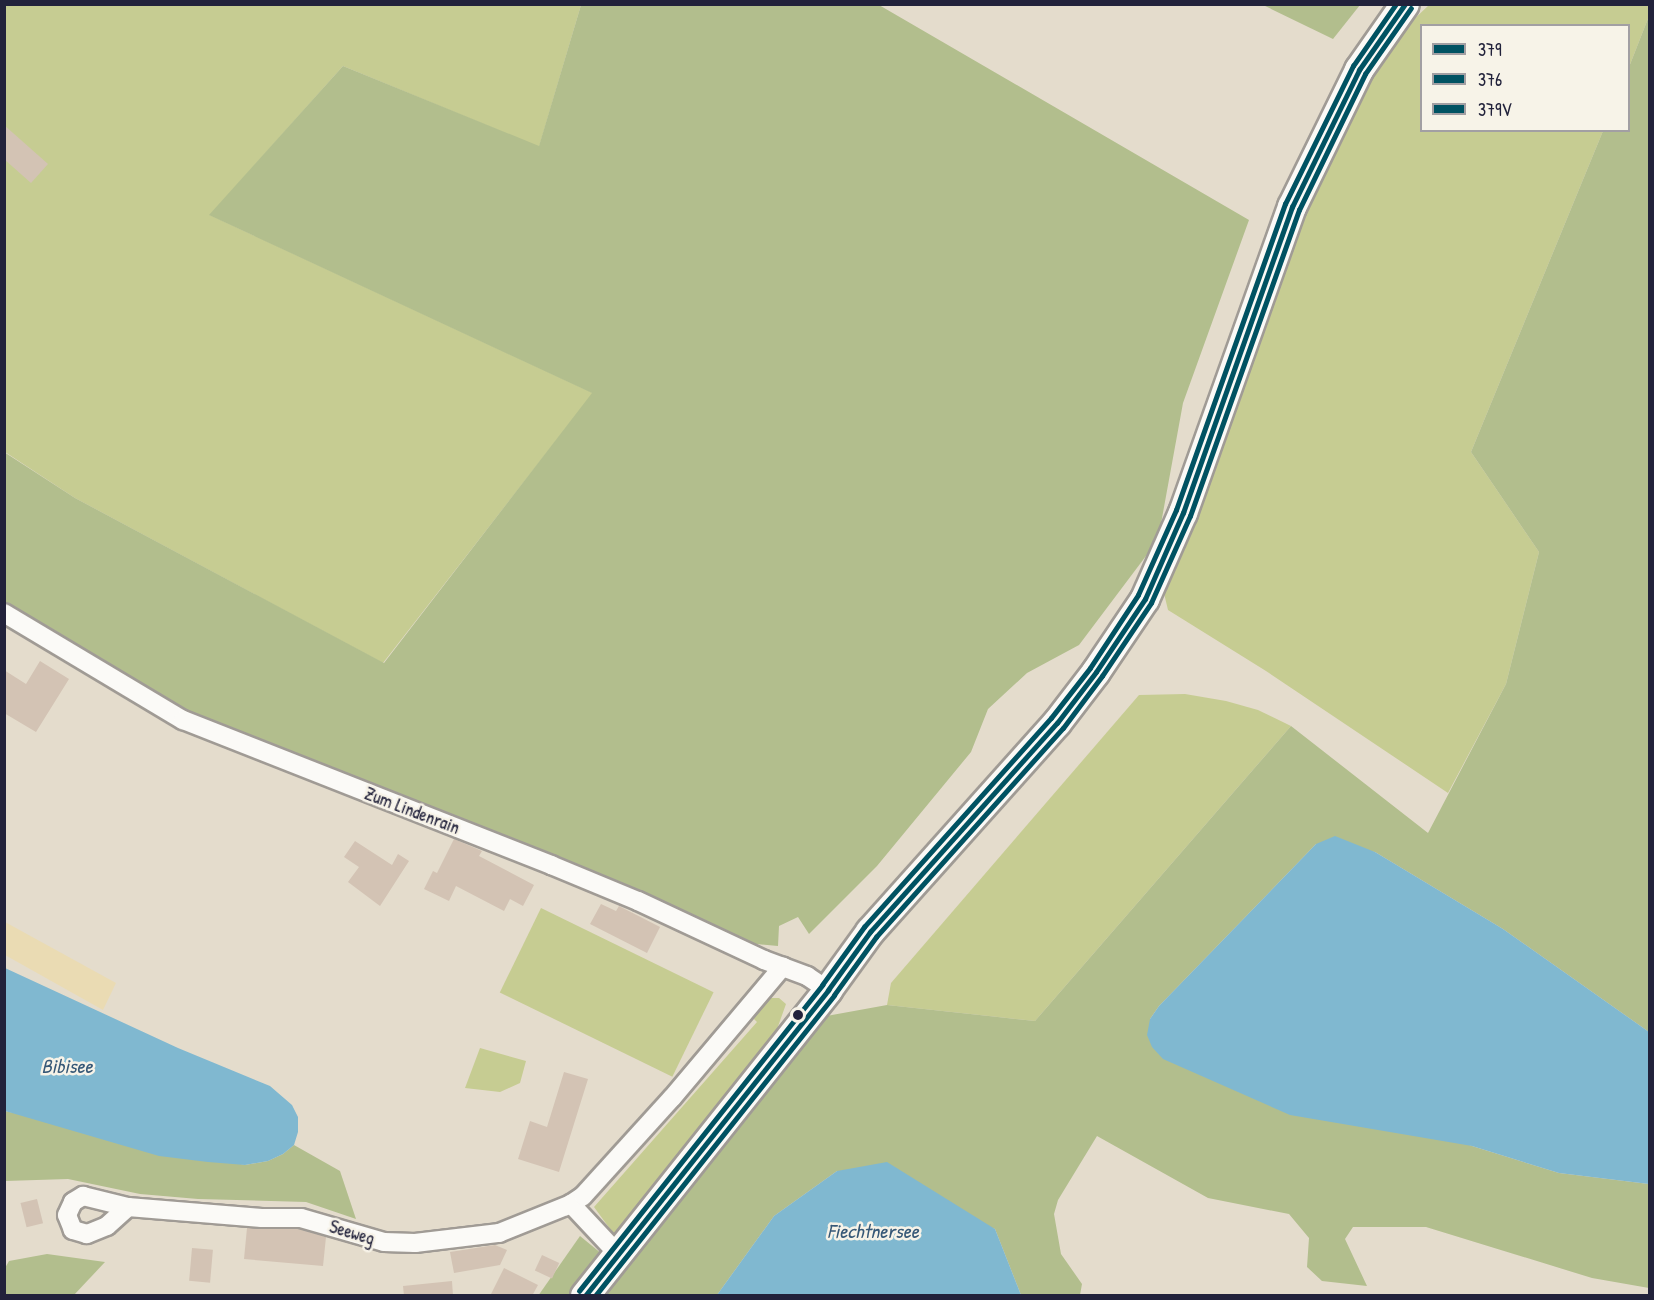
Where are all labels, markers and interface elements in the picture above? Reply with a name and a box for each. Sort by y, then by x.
legend [1420,24,1630,132]
text: 379 [1478,37,1502,62]
text: 376 [1478,67,1502,92]
text: 379V [1478,97,1512,122]
street label: Zum Lindenrain [361,783,463,839]
unlabelled marker [792,1009,804,1021]
water label: Bibisee [42,1053,92,1077]
street label: Seeweg [327,1216,377,1250]
water label: Fiechtnersee [827,1218,919,1242]

